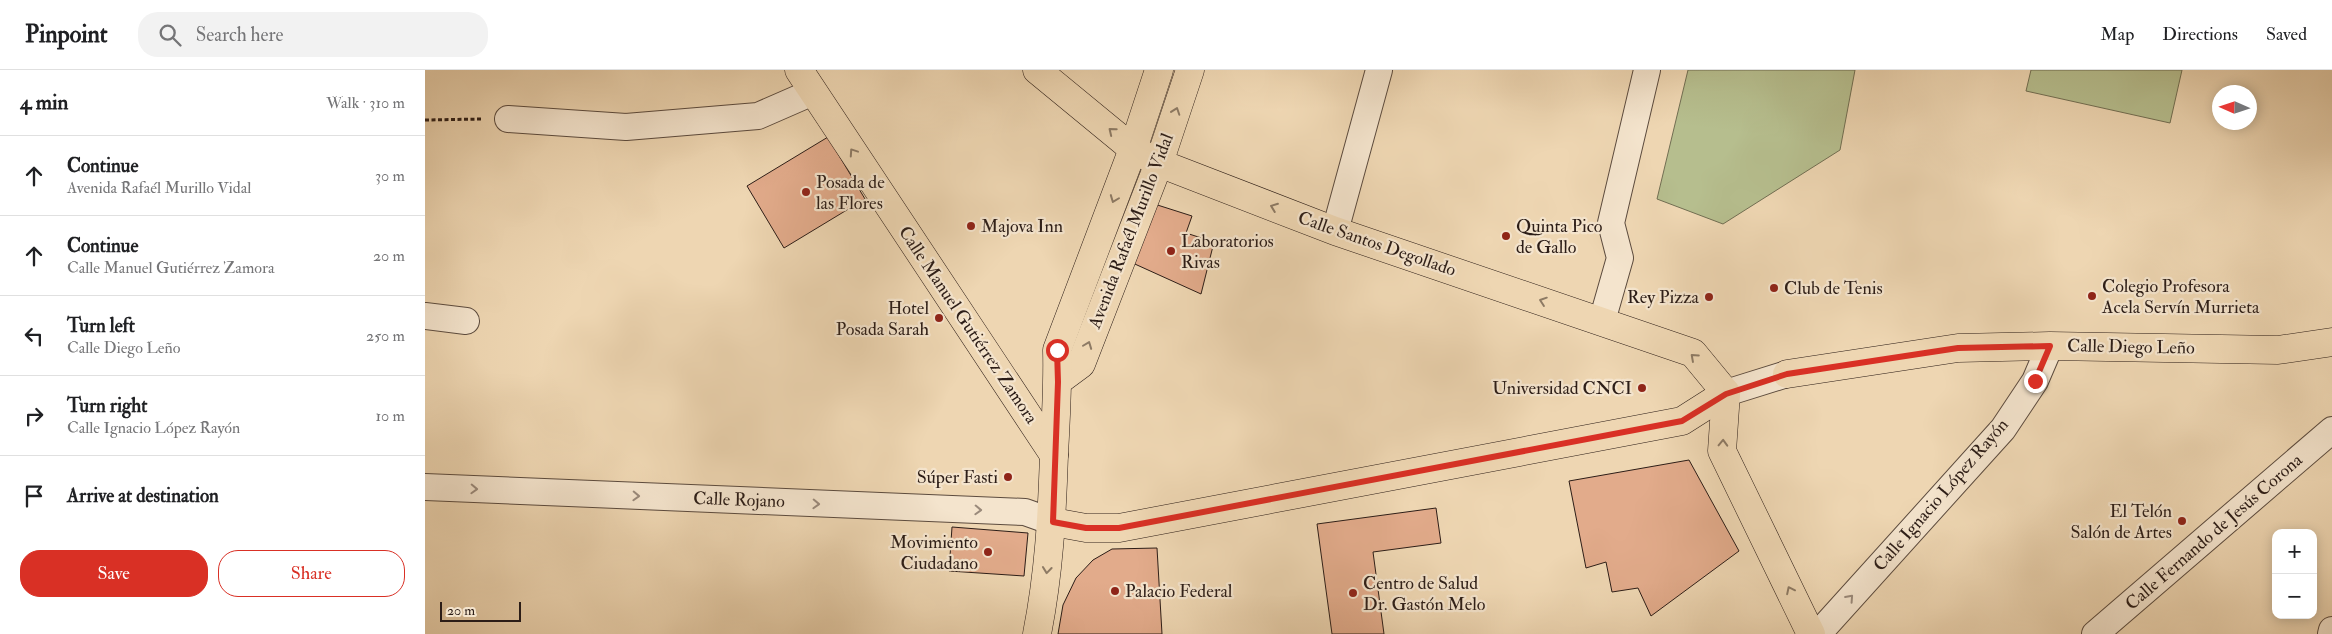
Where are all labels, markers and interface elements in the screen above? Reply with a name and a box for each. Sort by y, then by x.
search box [138,12,488,57]
text: Pinpoint [25,19,108,50]
icon: search [156,21,184,49]
text: Search here [196,23,283,47]
text: Map [2101,23,2134,46]
text: Directions [2162,23,2238,46]
text: Saved [2266,23,2307,46]
north arrow [2212,85,2257,130]
text: 4 min [20,89,68,116]
text: Walk · 310 m [326,93,405,113]
one-way arrow [1170,107,1180,116]
one-way arrow [1108,128,1117,137]
street label: Avenida Rafaél Murillo Vidal [1083,130,1179,333]
one-way arrow [850,149,859,158]
text: Continue [67,154,138,178]
icon: ahead [20,162,48,190]
text: 30 m [375,166,405,186]
place label: Posada de las Flores [816,171,885,215]
text: Avenida Rafaél Murillo Vidal [67,178,251,198]
marker: Posada de las Flores [800,186,812,198]
one-way arrow [1110,194,1120,202]
one-way arrow [1270,203,1278,213]
street label: Calle Santos Degollado [1295,206,1459,282]
place label: Majova Inn [981,215,1063,238]
place label: Quinta Pico de Gallo [1516,215,1603,259]
marker: Majova Inn [965,220,977,232]
street label: Calle Manuel Gutiérrez Zamora [893,222,1043,429]
place label: Laboratorios Rivas [1181,230,1274,274]
marker: Quinta Pico de Gallo [1500,230,1512,242]
text: Continue [67,234,138,258]
icon: ahead [20,242,48,270]
marker: Laboratorios Rivas [1165,245,1177,257]
text: 20 m [373,246,405,266]
text: Calle Manuel Gutiérrez Zamora [67,258,275,278]
place label: Colegio Profesora Acela Servín Murrieta [2101,275,2260,319]
place label: Club de Tenis [1784,277,1883,300]
marker: Club de Tenis [1768,282,1780,294]
place label: Rey Pizza [1627,286,1700,309]
marker: Colegio Profesora Acela Servín Murrieta [2086,290,2098,302]
marker: Rey Pizza [1703,291,1715,303]
place label: Hotel Posada Sarah [836,297,930,341]
one-way arrow [1539,297,1547,307]
marker: Hotel Posada Sarah [933,312,945,324]
text: Turn left [67,314,135,338]
icon: left [20,322,48,350]
text: 250 m [366,326,405,346]
street label: Calle Diego Leño [2067,334,2195,360]
text: Calle Diego Leño [67,338,180,358]
route start [1046,339,1069,362]
one-way arrow [1082,341,1092,350]
one-way arrow [1691,354,1700,363]
route end [2024,370,2047,393]
place label: Universidad CNCI [1492,377,1632,400]
marker: Universidad CNCI [1636,382,1648,394]
text: Turn right [67,394,147,418]
icon: right [20,402,48,430]
text: 10 m [375,406,405,426]
street label: Calle Ignacio López Rayón [1868,414,2014,576]
text: Calle Ignacio López Rayón [67,418,240,438]
one-way arrow [1718,439,1728,447]
street label: Calle Fernando de Jesús Corona [2121,448,2308,615]
place label: Súper Fasti [917,466,998,489]
marker: Súper Fasti [1002,471,1014,483]
icon: arrive [20,482,48,510]
text: Arrive at destination [67,484,219,508]
one-way arrow [470,484,478,495]
street label: Calle Rojano [693,487,786,513]
one-way arrow [632,491,640,502]
one-way arrow [812,498,820,509]
place label: El Telón Salón de Artes [2070,500,2172,544]
one-way arrow [975,505,983,516]
marker: El Telón Salón de Artes [2176,515,2188,527]
map controls [2272,529,2317,619]
button: + [2272,529,2317,574]
place label: Movimiento Ciudadano [890,531,978,575]
marker: Movimiento Ciudadano [982,546,994,558]
button: Save [20,550,208,597]
button: Share [218,550,405,597]
one-way arrow [1042,566,1053,574]
place label: Centro de Salud Dr. Gastón Melo [1363,572,1486,616]
button: − [2272,574,2317,619]
place label: Palacio Federal [1125,580,1233,603]
marker: Palacio Federal [1109,585,1121,597]
one-way arrow [1786,586,1796,595]
marker: Centro de Salud Dr. Gastón Melo [1347,587,1359,599]
one-way arrow [1844,594,1853,603]
scale bar [440,599,521,622]
text: 20 m [447,602,475,619]

